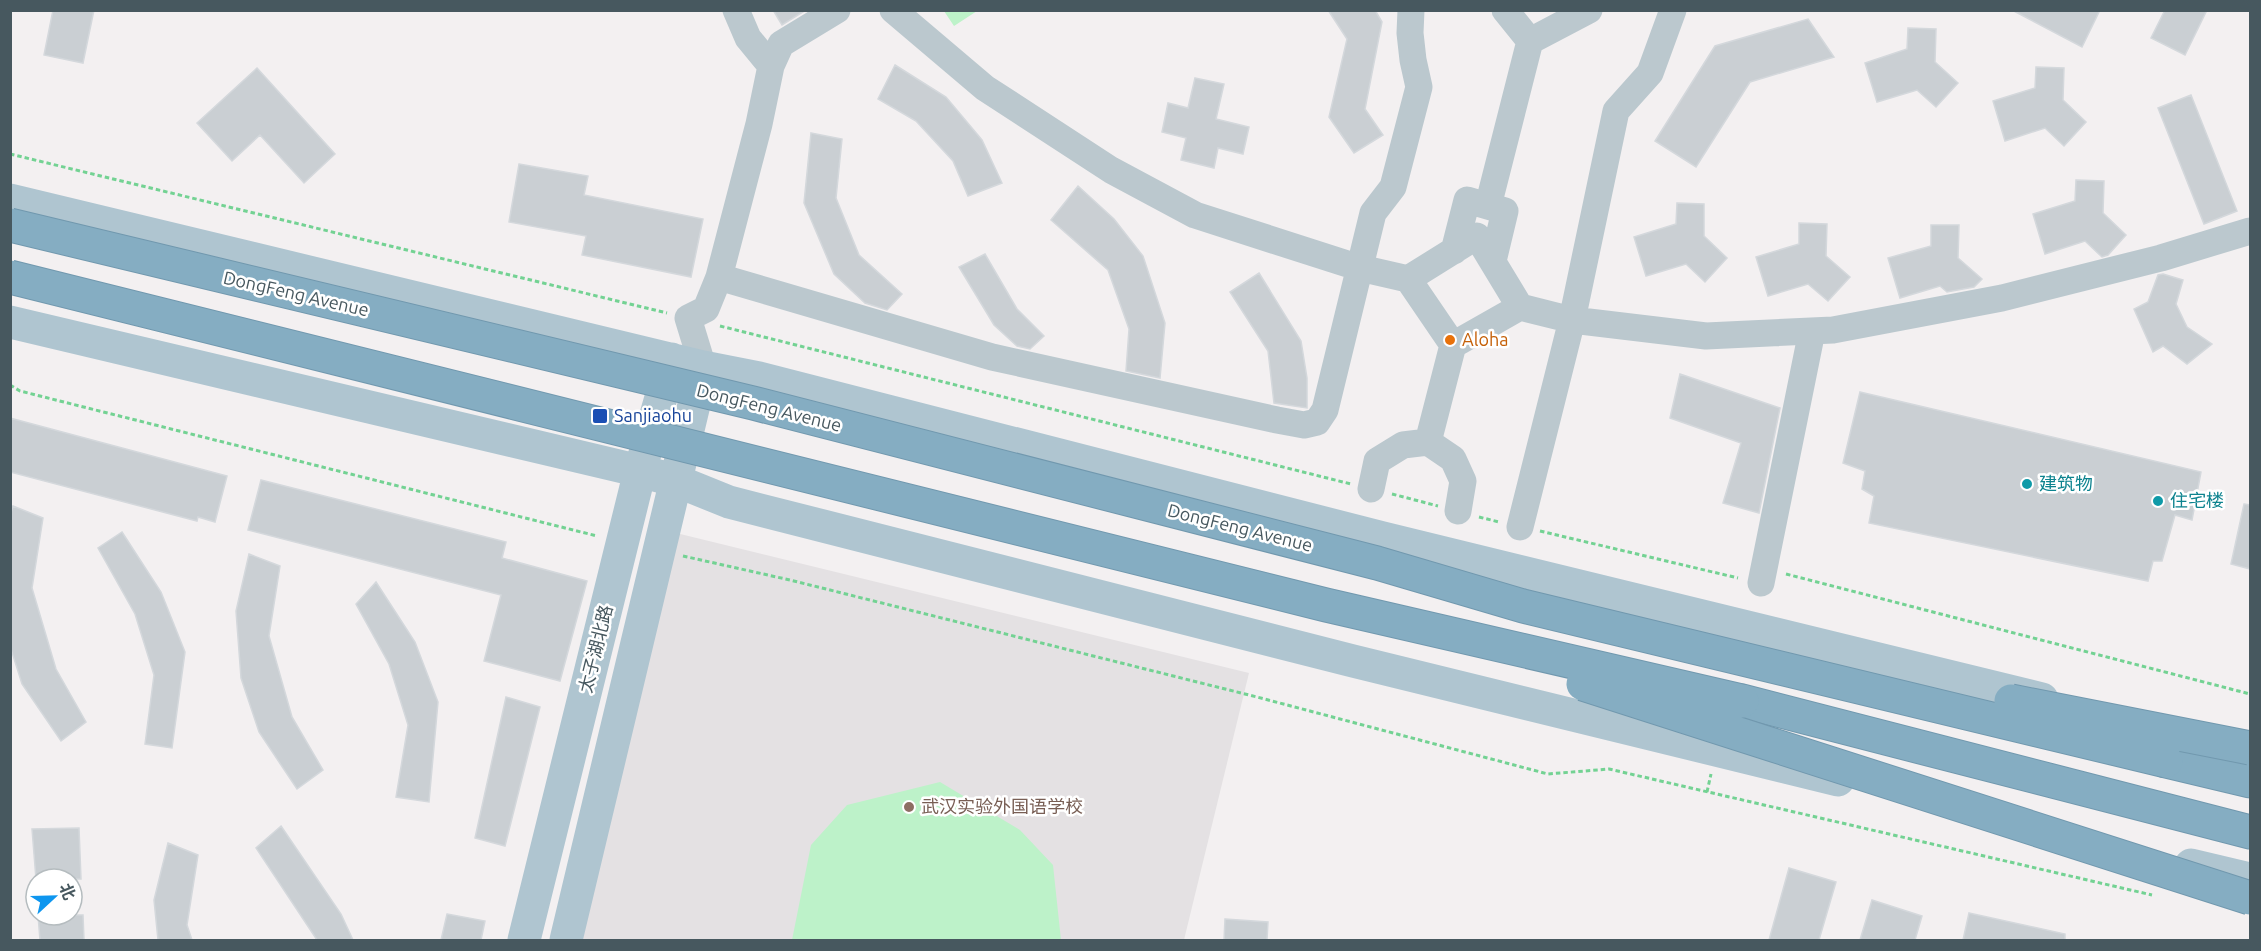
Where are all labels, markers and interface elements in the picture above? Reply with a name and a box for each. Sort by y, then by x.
street label: DongFeng Avenue [222,267,371,319]
place label: Aloha [1462,329,1508,349]
marker: Aloha [1443,333,1457,347]
street label: DongFeng Avenue [695,379,844,435]
place label: Sanjiaohu [614,405,692,425]
marker: Sanjiaohu [591,407,609,425]
place label: 建筑物 [2039,473,2093,493]
marker: 建筑物 [2020,477,2034,491]
place label: 住宅楼 [2170,490,2224,510]
marker: 住宅楼 [2151,494,2165,508]
street label: DongFeng Avenue [1166,499,1315,555]
street label: 太子湖北路 [574,603,616,695]
place label: 武汉实验外国语学校 [921,796,1083,816]
marker: 武汉实验外国语学校 [902,800,916,814]
north arrow [24,867,84,927]
text: 北 [57,881,79,902]

